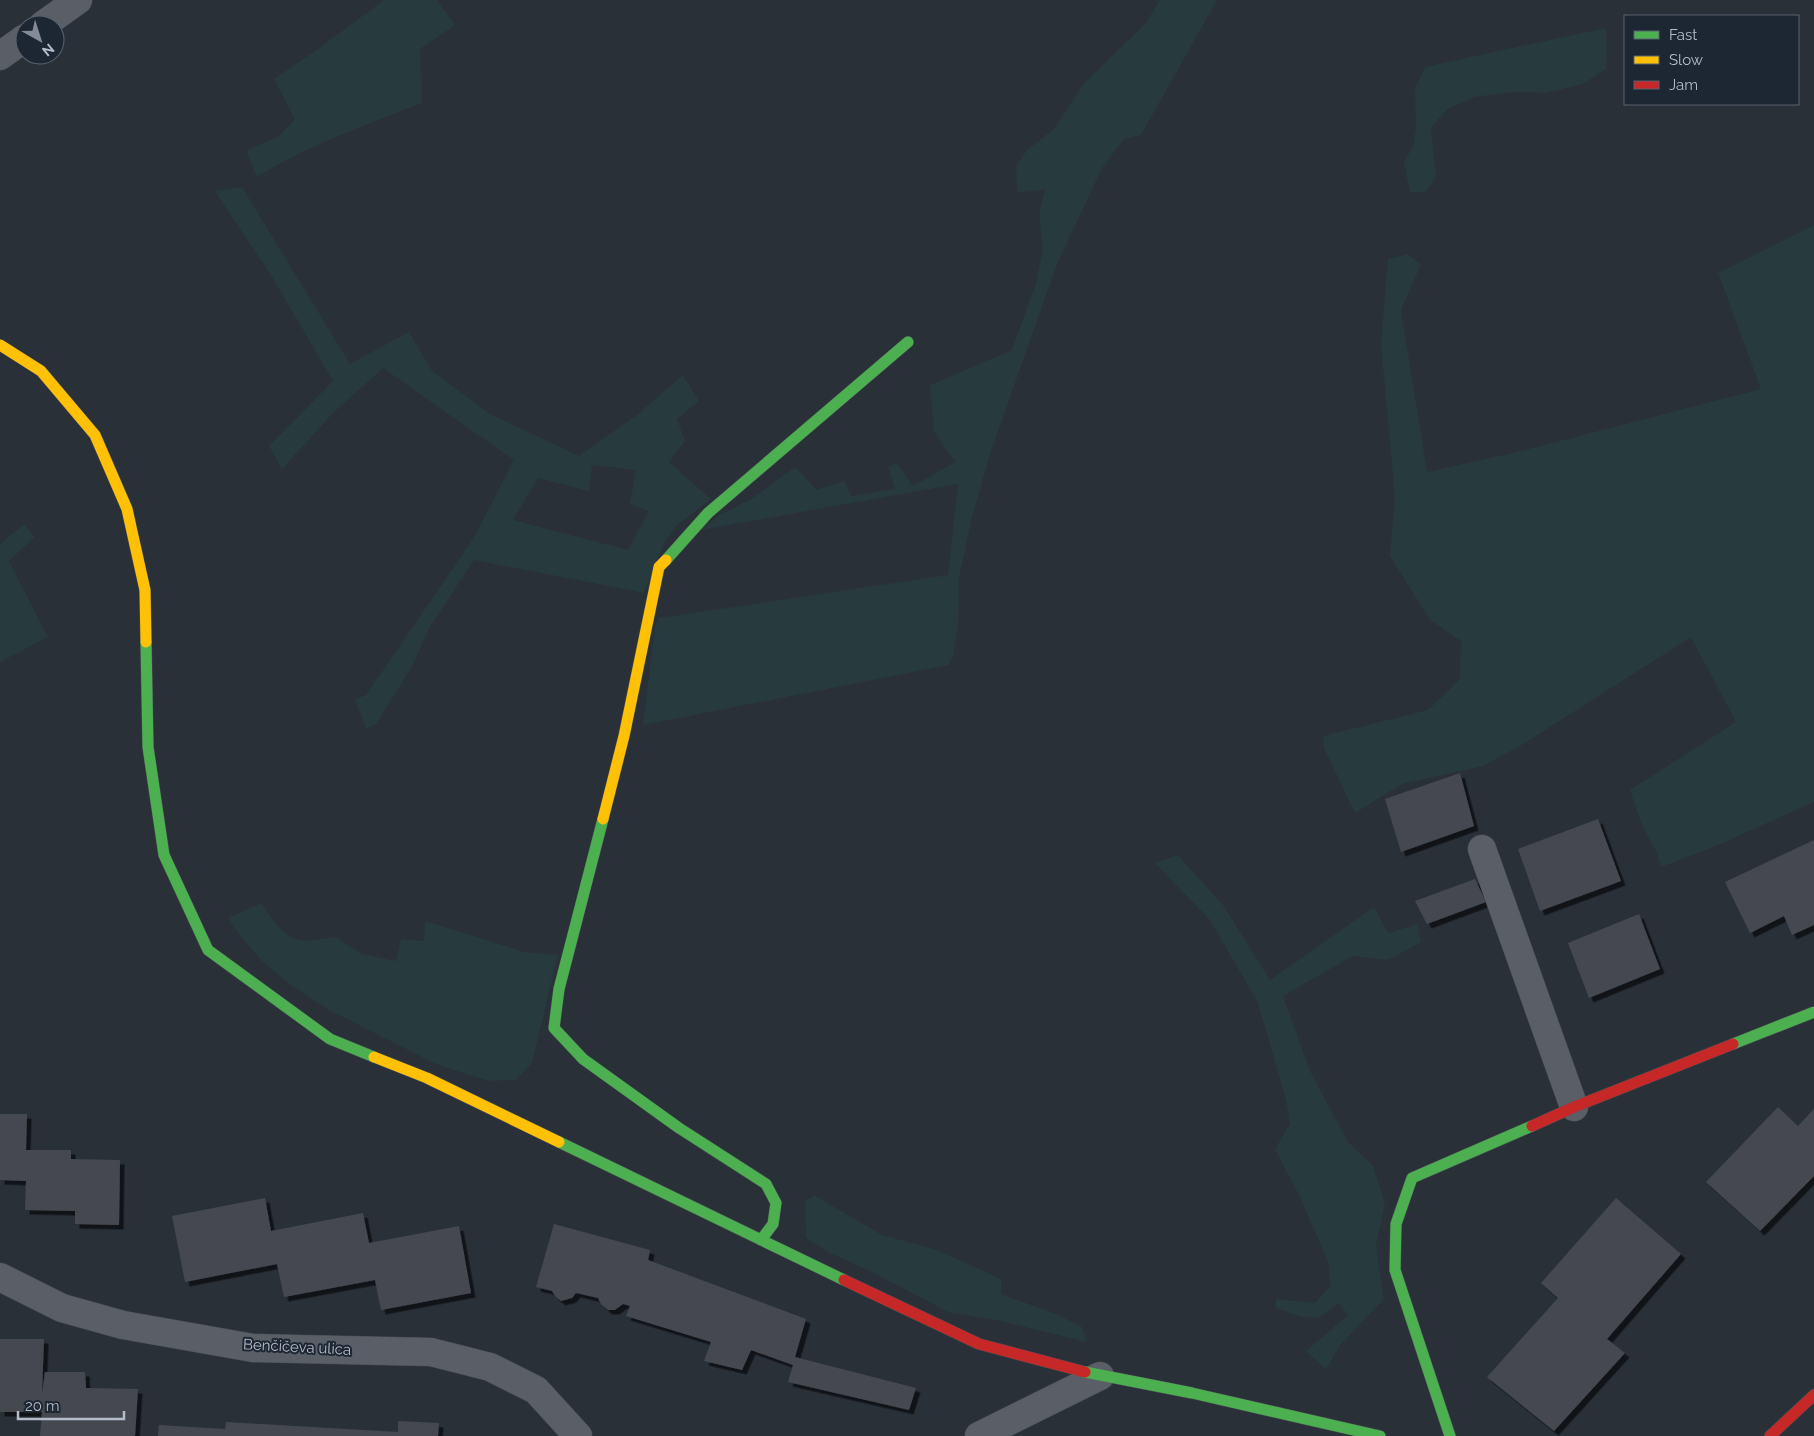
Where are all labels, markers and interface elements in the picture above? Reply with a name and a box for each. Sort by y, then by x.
north arrow [15,15,65,65]
legend [1624,15,1799,105]
text: Fast [1669,26,1697,44]
text: N [39,41,57,60]
text: Slow [1669,51,1703,69]
text: Jam [1669,76,1698,94]
street label: Benčičeva ulica [242,1335,352,1359]
scale bar [18,1388,124,1420]
text: 20 m [25,1397,60,1415]

